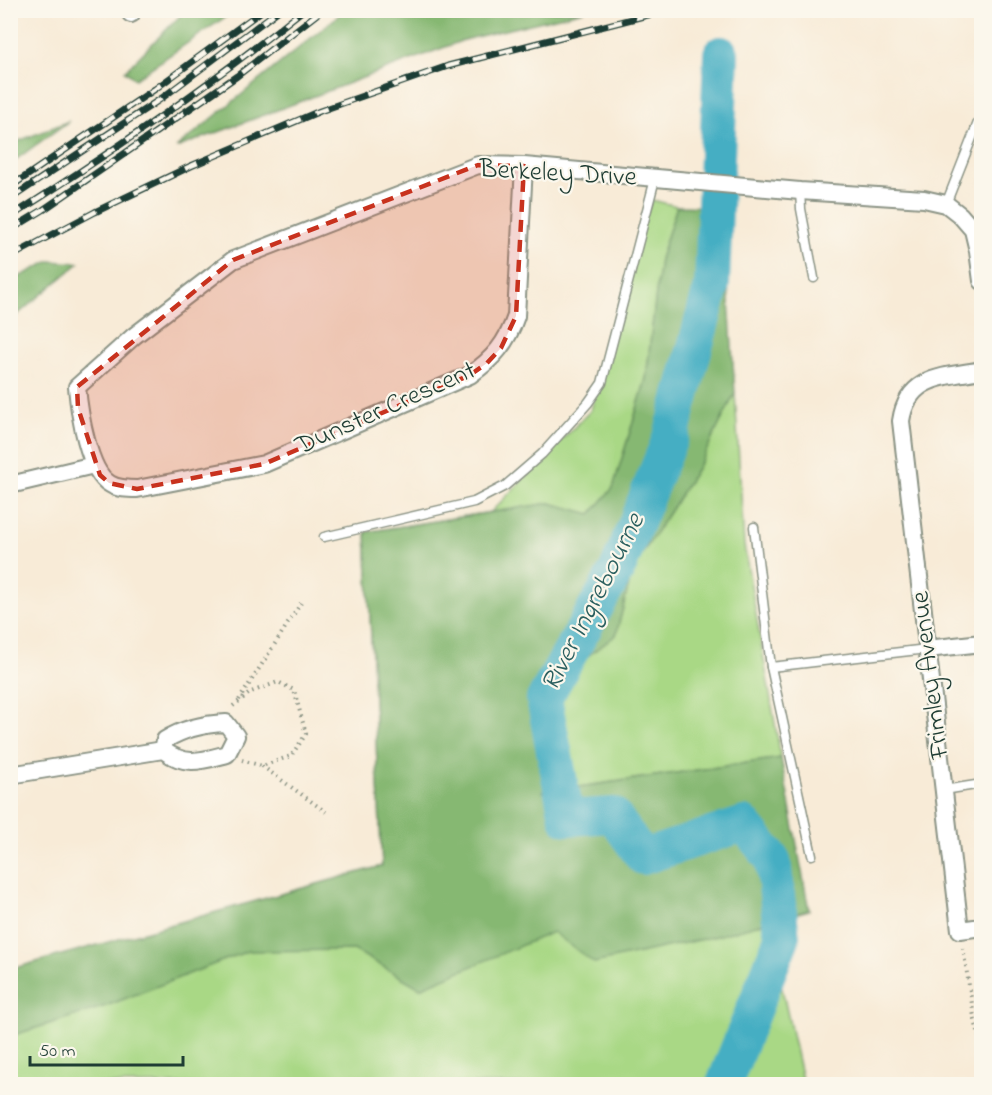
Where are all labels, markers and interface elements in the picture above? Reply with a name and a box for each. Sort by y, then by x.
street label: Berkeley Drive [477,150,638,198]
street label: Dunster Crescent [289,352,483,467]
water label: River Ingrebourne [531,506,657,699]
street label: Frimley Avenue [901,588,961,762]
scale bar [30,1029,183,1067]
text: 50 m [39,1039,76,1065]

